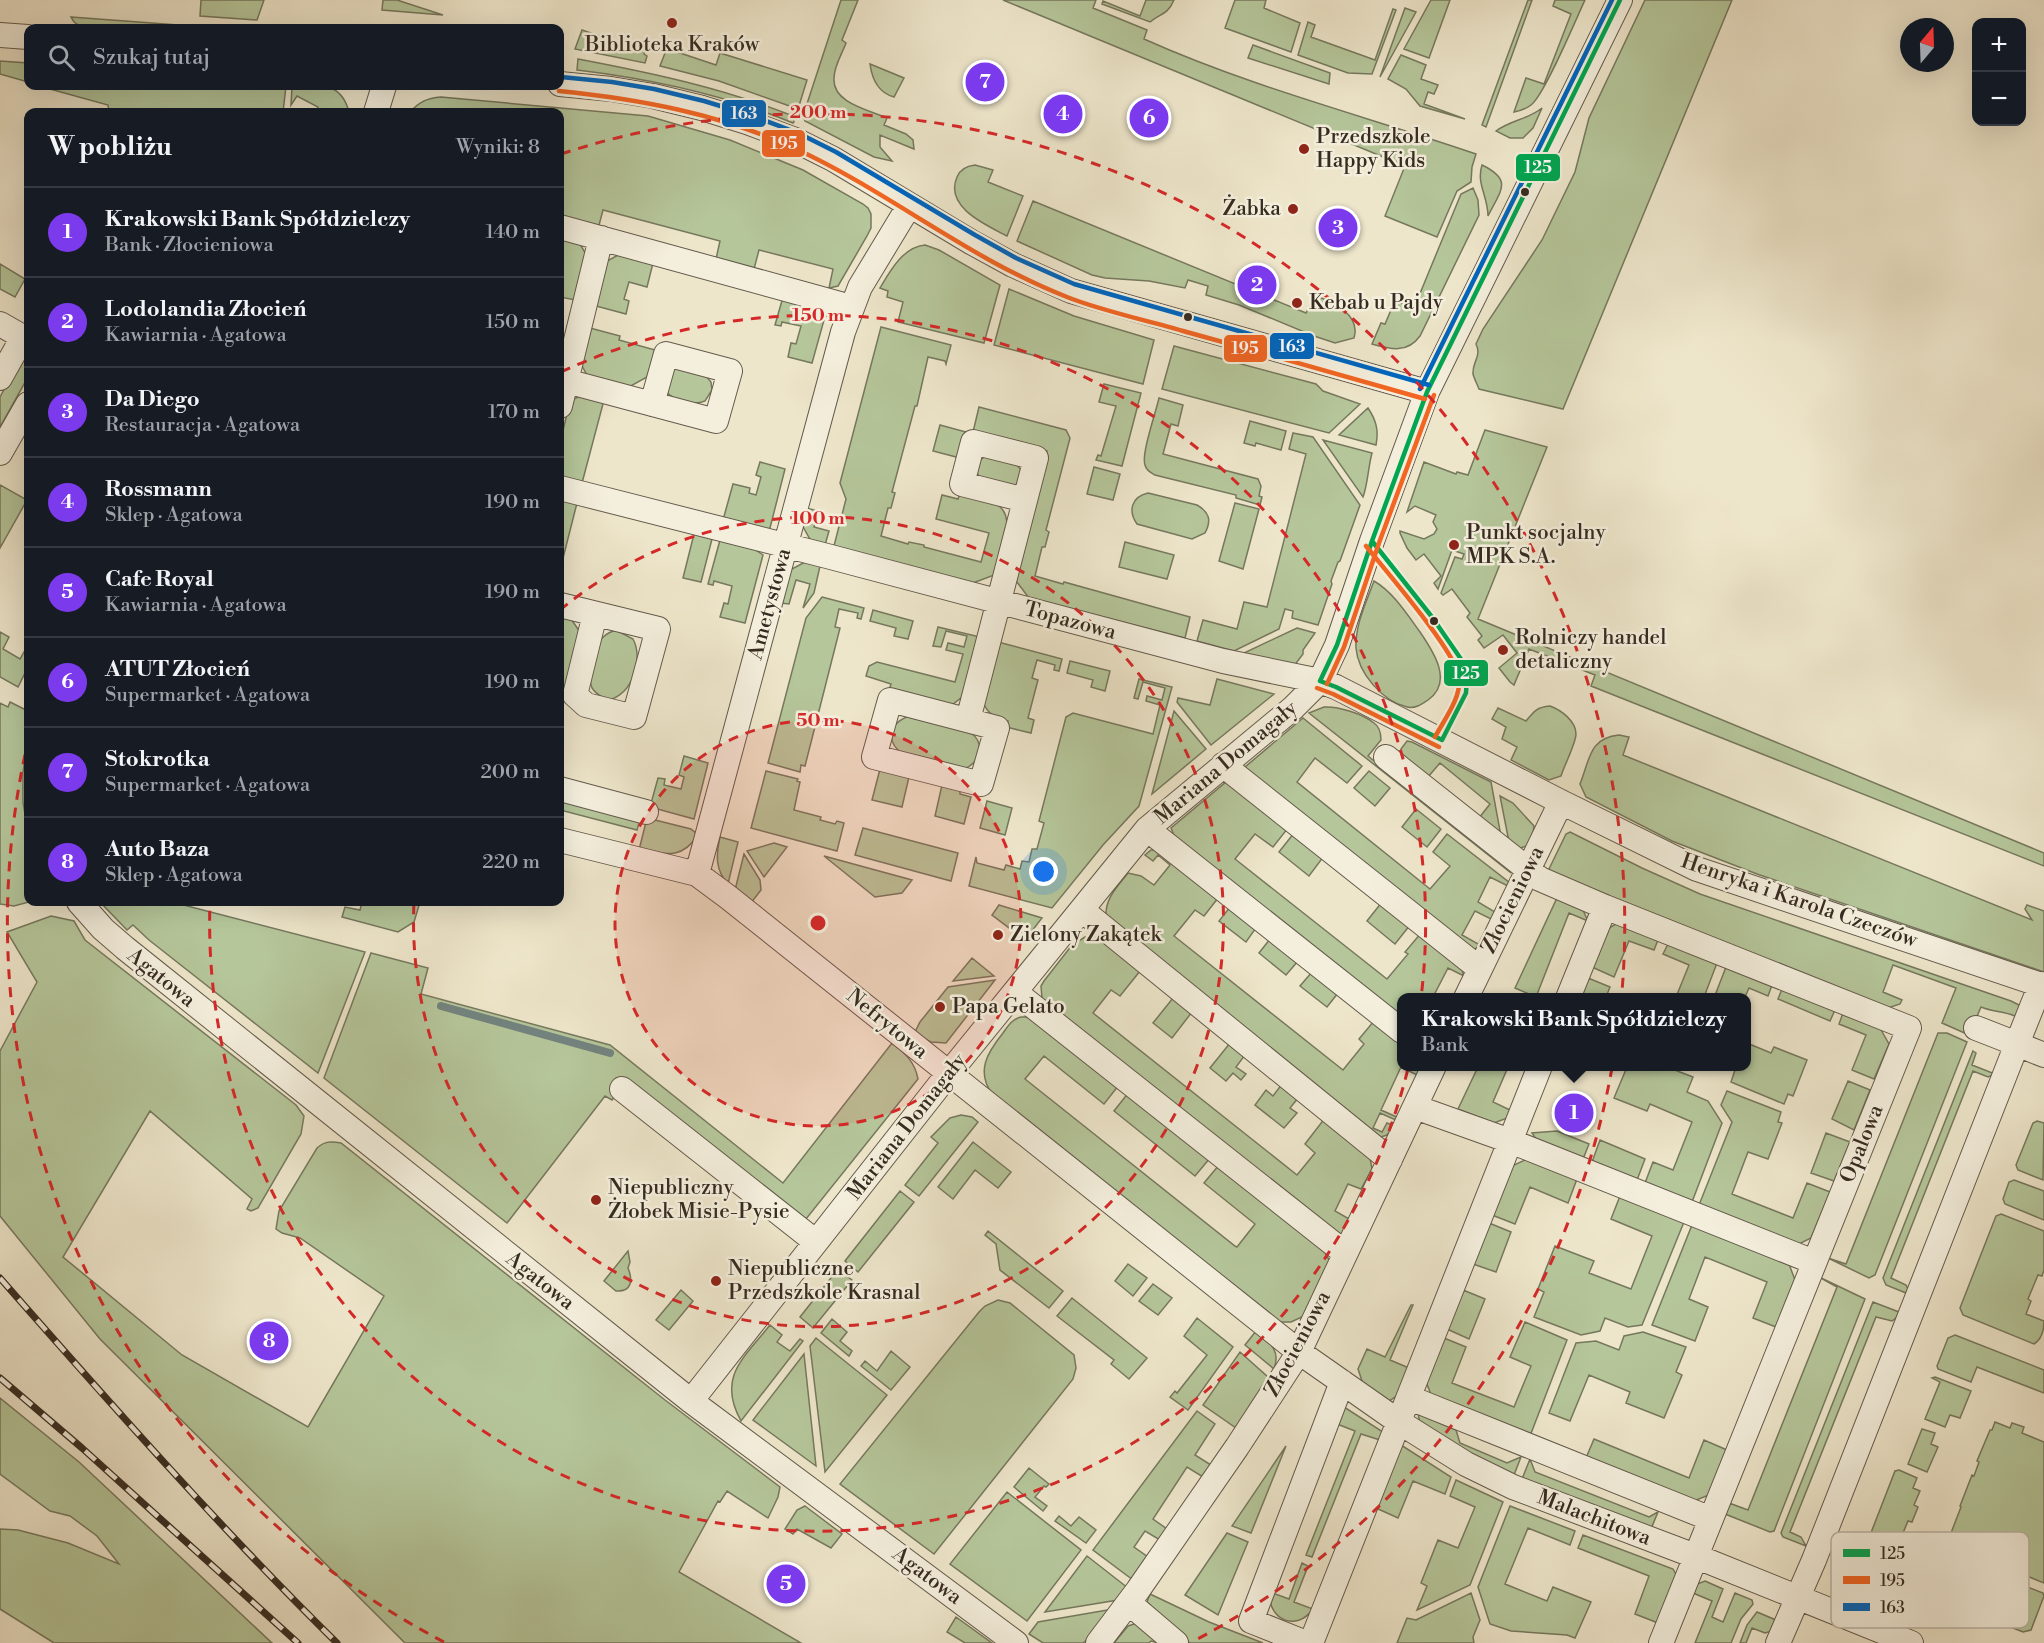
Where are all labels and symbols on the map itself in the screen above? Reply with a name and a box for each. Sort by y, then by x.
marker: Biblioteka Kraków [665,16,679,30]
north arrow [1900,18,1954,72]
place label: Biblioteka Kraków [584,32,760,58]
pin: 7 [966,60,1004,104]
pin: 4 [1044,92,1082,136]
pin: 6 [1130,96,1168,140]
line badge: 163 [721,99,767,128]
text: 200 m [790,101,847,124]
text: 163 [731,104,758,124]
place label: Przedszkole Happy Kids [1316,124,1431,174]
line badge: 195 [761,129,806,158]
text: 195 [770,134,798,154]
marker: Przedszkole Happy Kids [1297,142,1311,156]
line badge: 125 [1515,153,1561,182]
text: 125 [1524,158,1552,178]
unlabelled marker [1519,186,1531,198]
place label: Żabka [1222,194,1281,222]
marker: Żabka [1286,202,1300,216]
pin: 3 [1318,206,1358,250]
pin: 2 [1238,262,1276,308]
place label: Kebab u Pajdy [1309,290,1444,316]
marker: Kebab u Pajdy [1290,296,1304,310]
text: 150 m [792,304,845,327]
unlabelled marker [1182,311,1194,323]
line badge: 163 [1269,332,1315,360]
line badge: 195 [1223,334,1268,363]
text: 163 [1279,337,1306,357]
text: 195 [1231,339,1259,359]
text: 100 m [791,507,845,530]
place label: Punkt socjalny MPK S.A. [1466,520,1606,570]
marker: Punkt socjalny MPK S.A. [1447,538,1461,552]
street label: Ametystowa [742,545,797,664]
street label: Topazowa [1021,596,1119,646]
unlabelled marker [1428,615,1440,627]
place label: Rolniczy handel detaliczny [1515,625,1666,675]
marker: Rolniczy handel detaliczny [1496,643,1510,657]
line badge: 125 [1443,659,1489,687]
text: 125 [1452,664,1480,684]
street label: Mariana Domagały [1149,695,1303,830]
text: 50 m [796,709,840,732]
street label: Złocieniowa [1476,842,1550,958]
street label: Henryka i Karola Czeczów [1677,848,1921,954]
your location [1029,857,1058,886]
centre of rings [808,913,828,933]
place label: Zielony Zakątek [1010,922,1163,948]
marker: Zielony Zakątek [991,928,1005,942]
street label: Agatowa [121,942,201,1014]
street label: Nefrytowa [841,983,933,1065]
place label: Papa Gelato [952,994,1065,1020]
marker: Papa Gelato [933,1000,947,1014]
street label: Mariana Domagały [842,1048,973,1205]
pin: 1 [1554,1090,1594,1136]
street label: Opalowa [1835,1101,1890,1187]
place label: Niepubliczny Żłobek Misie-Pysie [608,1175,790,1225]
marker: Niepubliczny Żłobek Misie-Pysie [589,1193,603,1207]
street label: Agatowa [500,1245,580,1316]
place label: Niepubliczne Przedszkole Krasnal [728,1256,920,1306]
marker: Niepubliczne Przedszkole Krasnal [709,1274,723,1288]
street label: Złocieniowa [1259,1286,1337,1401]
pin: 8 [250,1318,288,1364]
street label: Malachitowa [1534,1484,1655,1552]
legend [1831,1532,2029,1628]
street label: Agatowa [886,1541,967,1611]
text: 125 [1880,1544,1905,1564]
pin: 5 [766,1562,806,1606]
text: 195 [1880,1571,1905,1591]
text: 163 [1880,1598,1905,1618]

